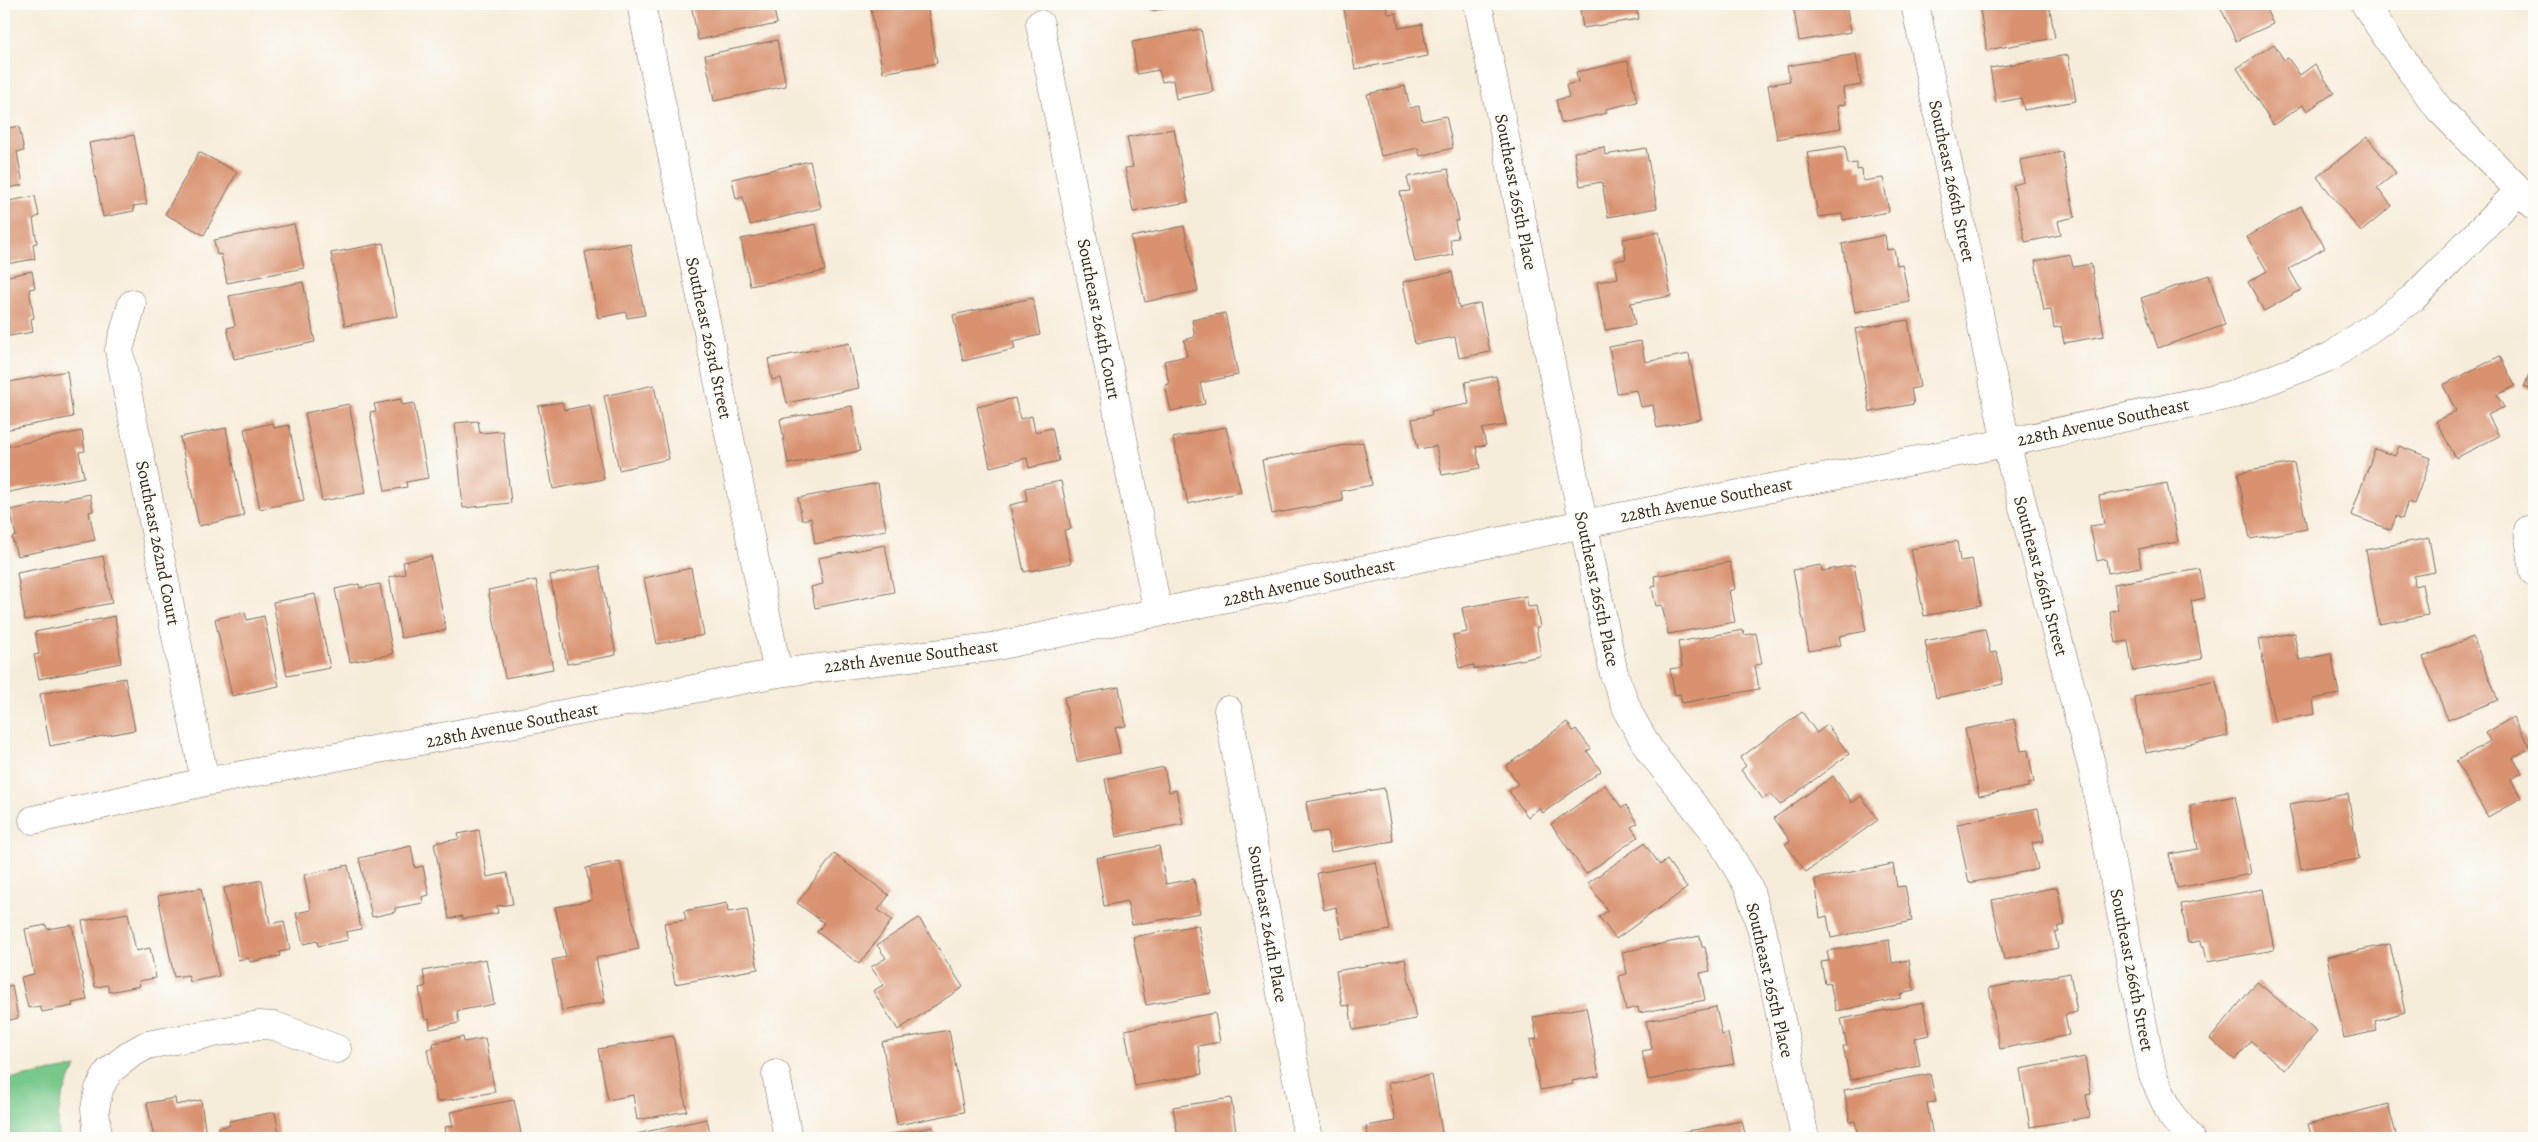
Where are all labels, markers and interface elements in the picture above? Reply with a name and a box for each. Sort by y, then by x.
street label: Southeast 266th Street [1923,98,1981,264]
street label: Southeast 265th Place [1489,112,1543,272]
street label: Southeast 264th Court [1072,237,1126,401]
street label: Southeast 263rd Street [680,255,738,421]
street label: 228th Avenue Southeast [2015,392,2191,452]
street label: Southeast 262nd Court [130,458,186,628]
street label: 228th Avenue Southeast [1618,471,1794,528]
street label: Southeast 266th Street [2008,493,2074,659]
street label: Southeast 265th Place [1569,509,1625,669]
street label: 228th Avenue Southeast [1221,552,1397,612]
street label: 228th Avenue Southeast [823,633,999,679]
street label: 228th Avenue Southeast [424,696,600,753]
street label: Southeast 264th Place [1242,844,1294,1004]
street label: Southeast 266th Street [2104,887,2160,1053]
street label: Southeast 265th Place [1740,900,1800,1060]

